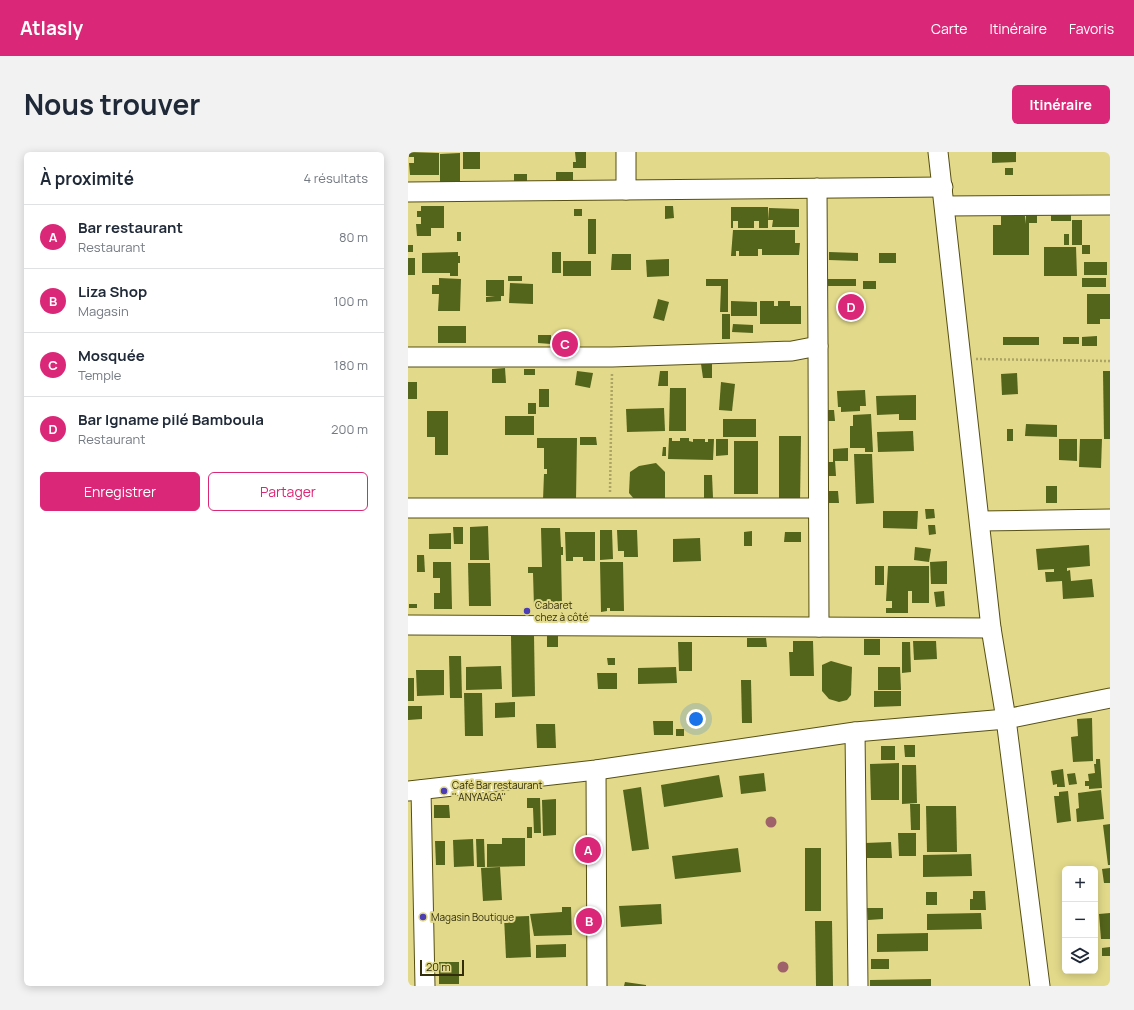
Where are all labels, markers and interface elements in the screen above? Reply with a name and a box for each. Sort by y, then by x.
text: Atlasly [20,15,83,41]
text: Carte [931,19,967,38]
text: Itinéraire [989,19,1047,38]
text: Favoris [1069,19,1114,38]
text: Nous trouver [24,85,200,123]
button: Itinéraire [1012,85,1110,124]
text: À proximité [40,167,134,190]
text: 4 résultats [303,169,368,187]
text: Bar restaurant [78,217,183,238]
text: A [49,228,57,246]
text: 80 m [339,228,368,246]
text: Restaurant [78,238,145,256]
text: Liza Shop [78,281,147,302]
text: B [49,292,57,310]
text: 100 m [333,292,368,310]
pin: D [838,292,864,322]
text: Magasin [78,302,129,320]
pin: C [552,329,578,359]
text: Mosquée [78,345,145,366]
text: C [48,356,58,374]
text: 180 m [334,356,368,374]
text: Temple [78,366,121,384]
text: Bar Igname pilé Bamboula [78,409,264,430]
text: D [48,420,58,438]
text: 200 m [331,420,368,438]
text: Restaurant [78,430,145,448]
button: Enregistrer [40,472,200,511]
button: Partager [208,472,368,511]
place label: Cabaret chez à côté [535,598,588,624]
marker: Cabaret chez à côté [522,606,532,616]
your location [686,709,706,729]
place label: Café Bar restaurant '' ANYAAGA'' [452,778,542,804]
marker: Café Bar restaurant '' ANYAAGA'' [439,786,449,796]
pin: A [575,835,601,865]
map controls [1062,866,1098,974]
button: + [1062,866,1098,902]
button: − [1062,902,1098,938]
pin: B [576,906,602,936]
place label: Magasin Boutique [431,910,514,924]
marker: Magasin Boutique [418,912,428,922]
button: layers [1062,938,1098,974]
scale bar [420,958,464,977]
text: 20 m [426,959,451,974]

